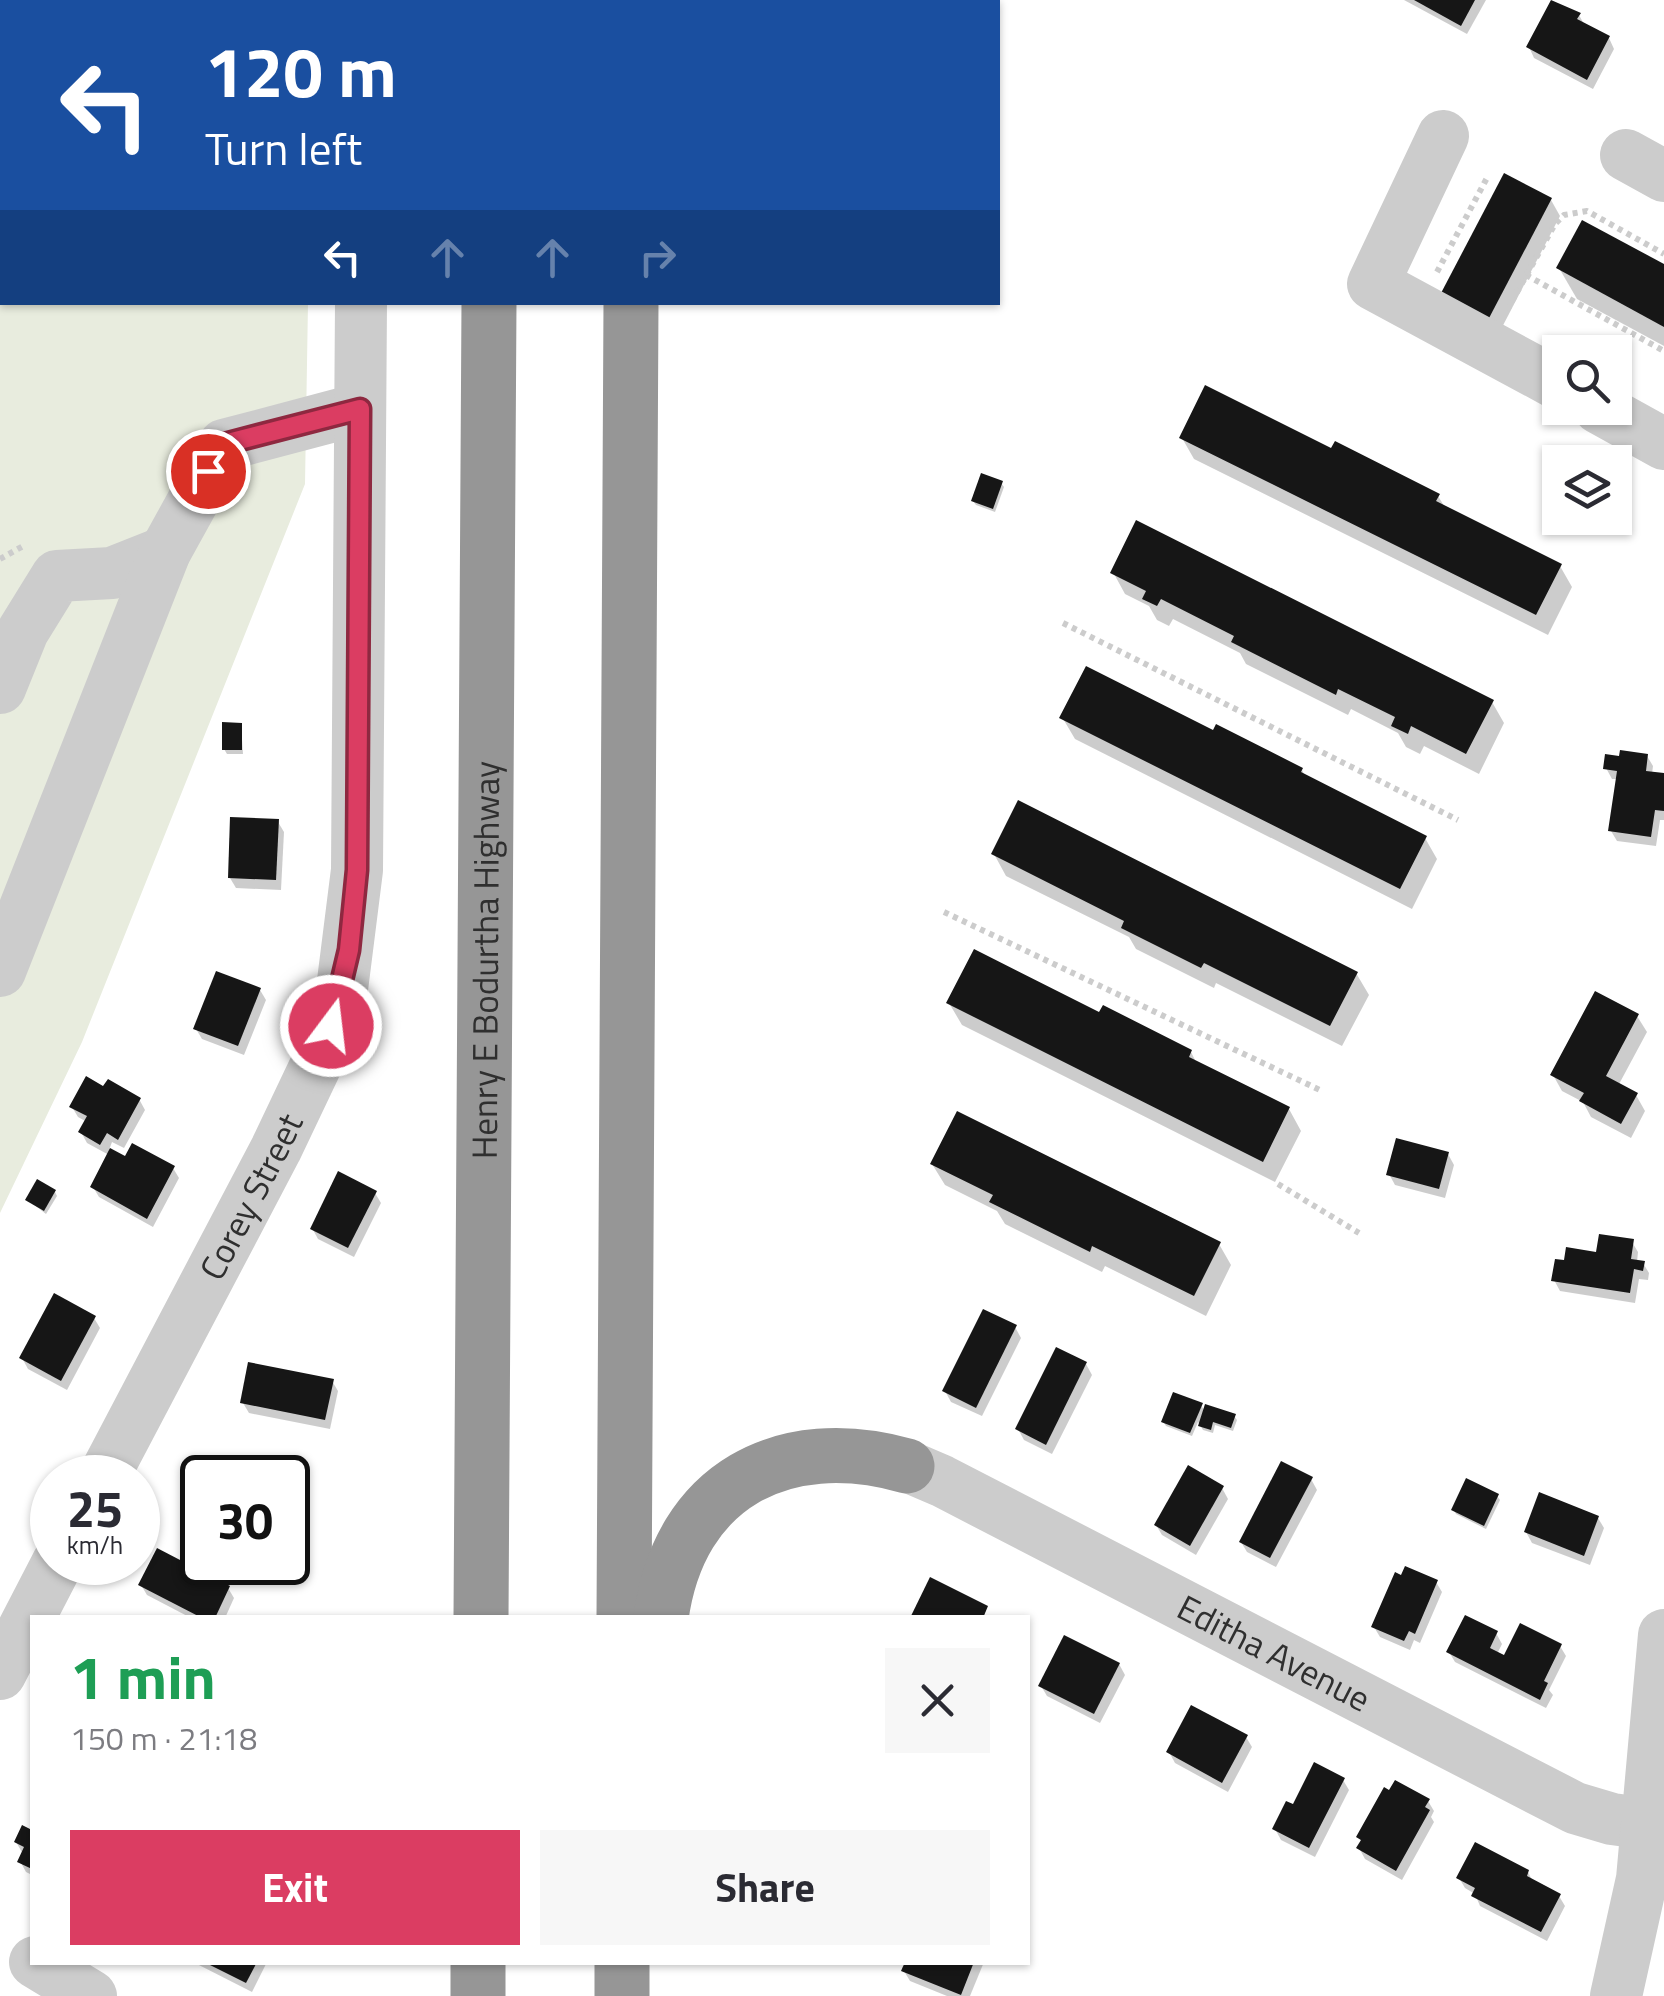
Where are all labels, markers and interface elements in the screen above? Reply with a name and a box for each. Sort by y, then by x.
text: 120 m [205,18,397,124]
icon: left [40,40,170,170]
text: Turn left [205,114,362,182]
icon: left [315,230,370,285]
icon: ahead [420,230,475,285]
icon: ahead [525,230,580,285]
icon: right [630,230,685,285]
map controls [1542,335,1632,535]
button: search [1542,335,1632,425]
pin [166,429,251,514]
icon: arrive [181,444,236,499]
button: layers [1542,445,1632,535]
street label: Henry E Bodurtha Highway [457,761,513,1159]
position arrow [279,974,383,1078]
street label: Corey Street [185,1104,316,1289]
speed limit sign: 30 [180,1455,310,1585]
text: 25 [67,1470,123,1546]
text: km/h [67,1526,123,1564]
street label: Editha Avenue [1168,1580,1380,1725]
text: 1 min [70,1631,216,1722]
button: close [885,1648,990,1753]
text: 150 m · 21:18 [70,1714,257,1762]
button: Exit [70,1830,520,1945]
button: Share [540,1830,990,1945]

